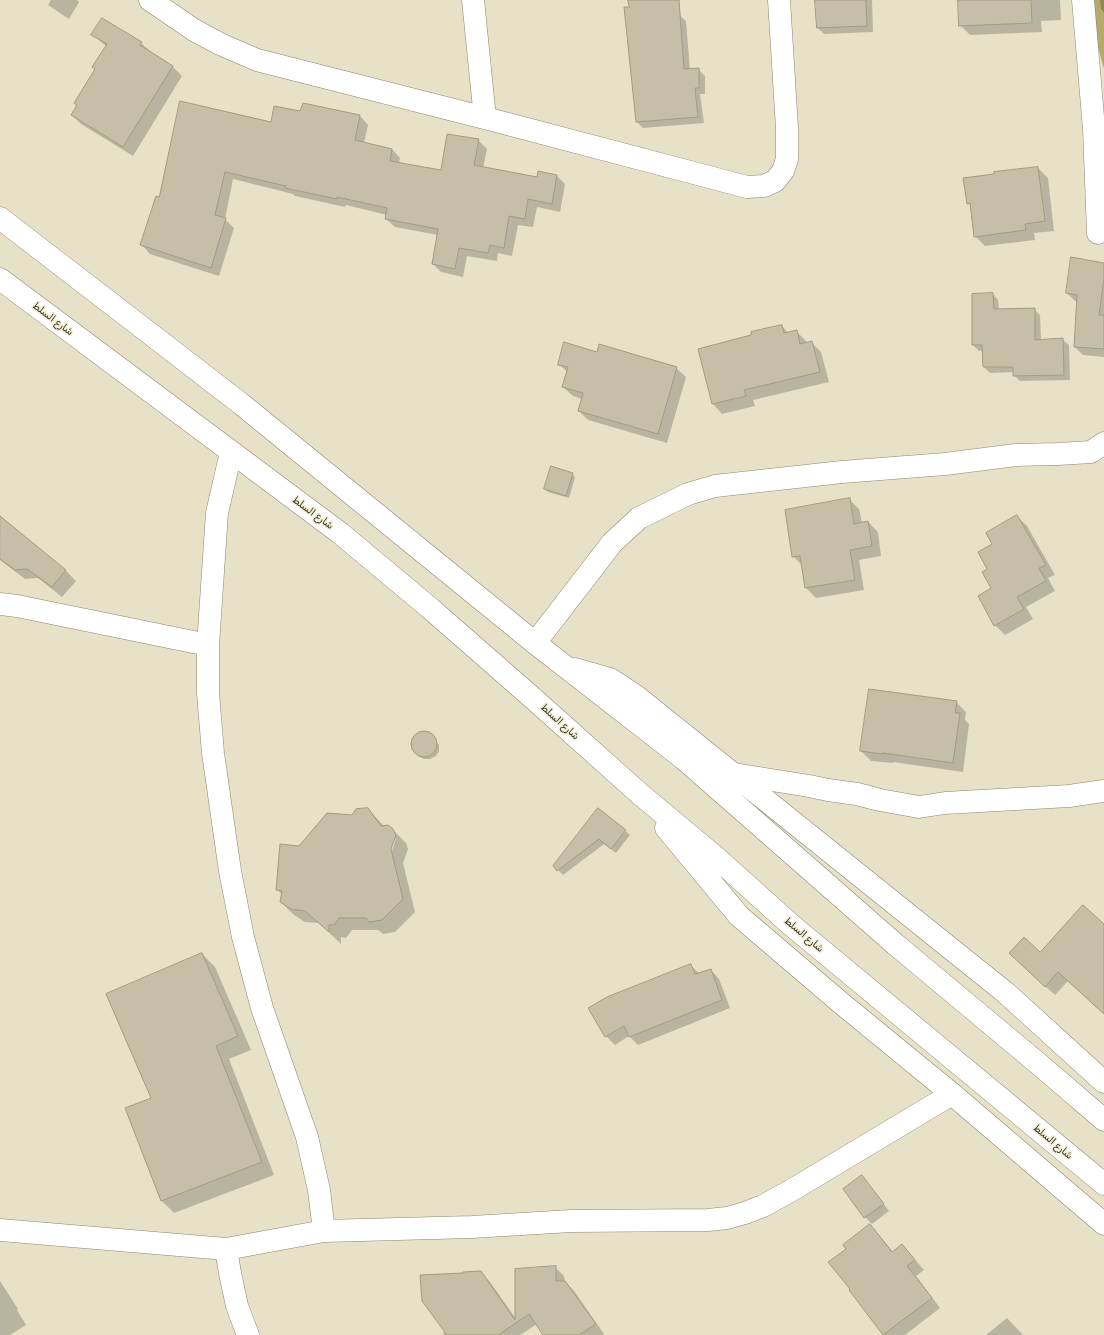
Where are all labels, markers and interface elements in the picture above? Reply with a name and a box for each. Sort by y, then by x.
street label: شارع السلط [30,300,76,338]
street label: شارع السلط [290,494,336,532]
street label: شارع السلط [538,702,582,742]
street label: شارع السلط [782,915,826,955]
street label: شارع السلط [1031,1122,1075,1162]

